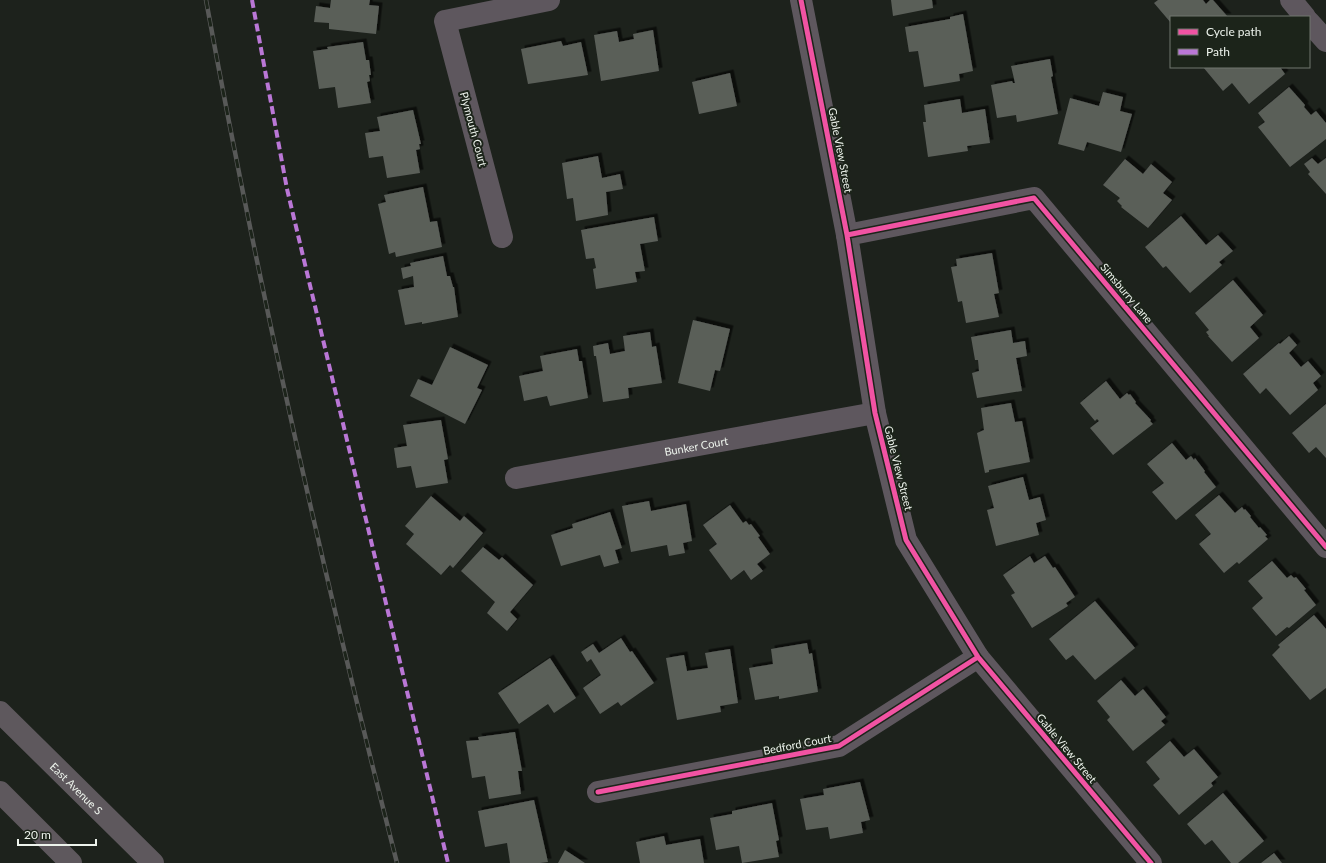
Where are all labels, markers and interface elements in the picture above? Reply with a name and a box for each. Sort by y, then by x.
legend [1170,16,1310,68]
text: Cycle path [1206,24,1261,39]
text: Path [1206,44,1230,59]
street label: Plymouth Court [458,90,490,168]
street label: Gable View Street [826,106,856,194]
street label: Simsburry Lane [1098,260,1156,326]
street label: Gable View Street [882,424,916,512]
street label: Bunker Court [663,433,729,458]
street label: Gable View Street [1034,711,1100,785]
street label: Bedford Court [762,731,832,757]
street label: East Avenue S [48,759,106,816]
scale bar [18,821,96,847]
text: 20 m [24,827,51,842]

